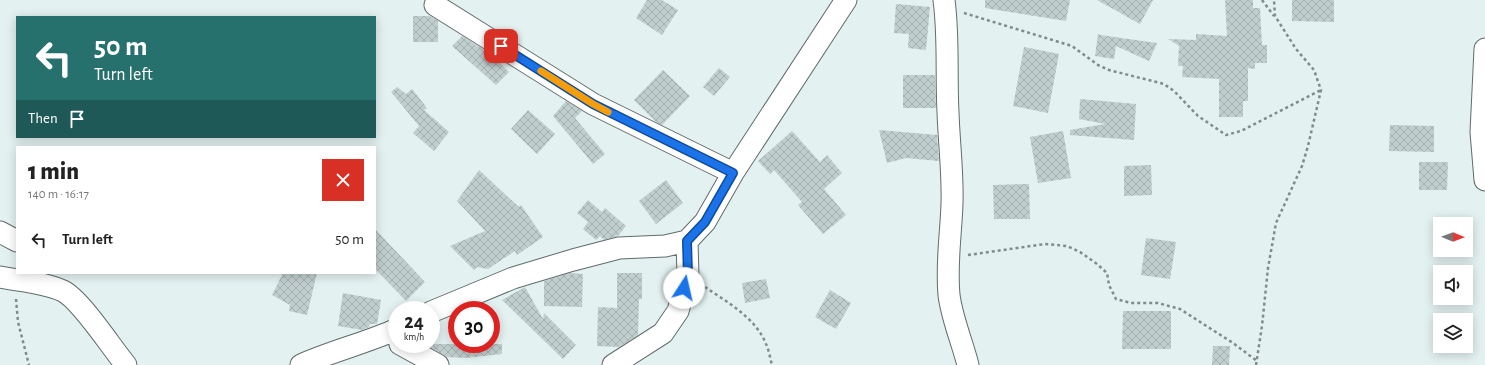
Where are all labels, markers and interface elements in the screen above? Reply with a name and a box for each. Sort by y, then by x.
pin [484,29,518,63]
icon: left [28,32,80,84]
text: 50 m [94,33,148,61]
icon: arrive [490,35,512,57]
text: Turn left [94,66,153,84]
icon: arrive [66,108,88,130]
text: Then [28,111,58,126]
button: close [322,159,364,201]
text: 1 min [28,160,79,184]
text: 140 m · 16:17 [28,188,89,201]
north arrow [1433,217,1473,257]
map controls [1433,217,1473,353]
icon: left [28,229,50,251]
text: Turn left [62,232,113,247]
text: 50 m [335,232,364,247]
button: sound [1433,265,1473,305]
position arrow [663,267,705,309]
speed limit sign: 30 [448,301,500,353]
text: 24 [404,312,424,332]
button: layers [1433,313,1473,353]
text: km/h [404,332,424,342]

